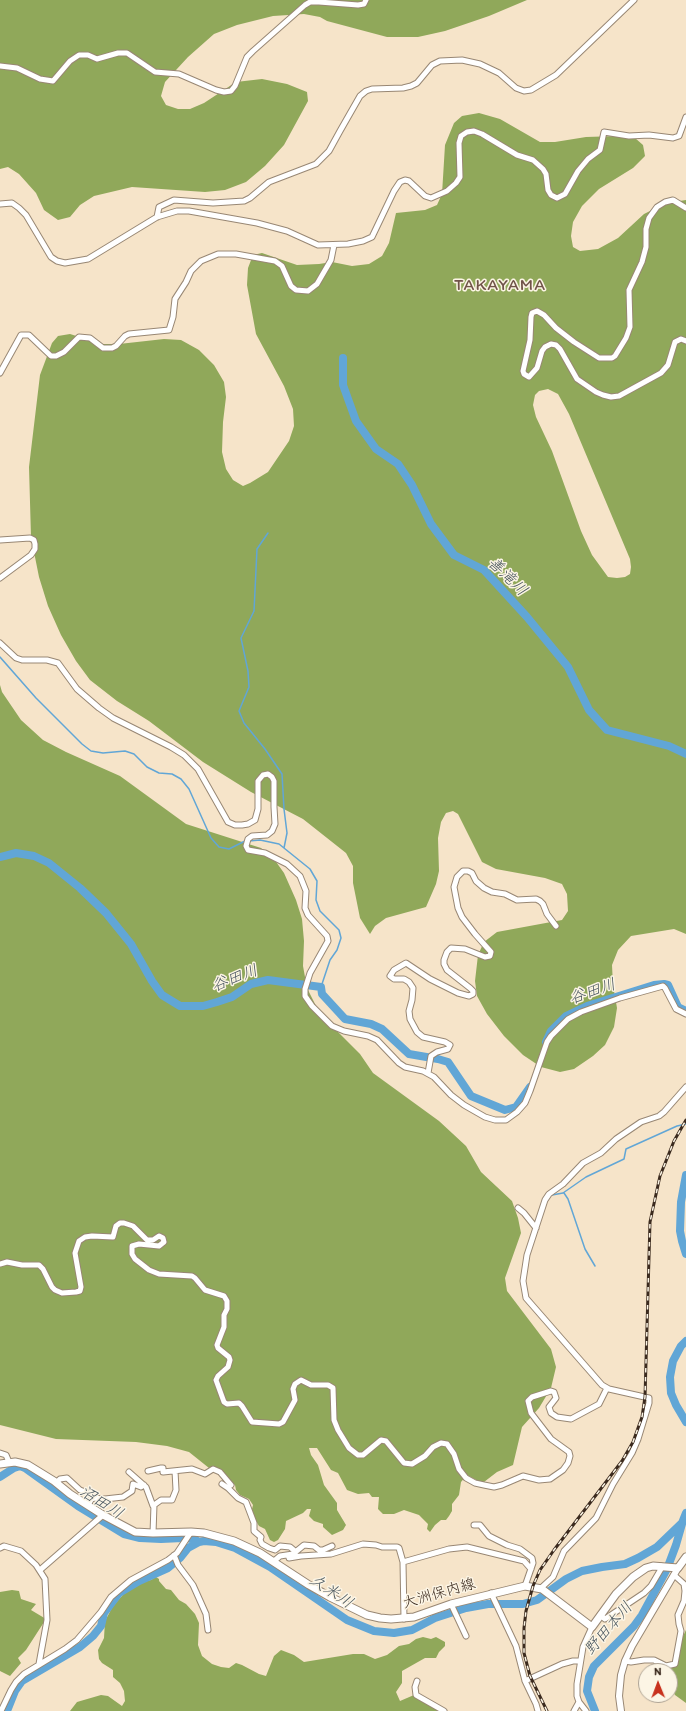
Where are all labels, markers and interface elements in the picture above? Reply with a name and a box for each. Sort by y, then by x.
district label: TAKAYAMA [453,276,547,296]
water label: 善滝川 [483,553,531,601]
water label: 谷田川 [209,961,261,997]
water label: 谷田川 [567,975,619,1009]
water label: 沼田川 [76,1482,126,1524]
water label: 久米川 [306,1571,356,1613]
street label: 大洲保内線 [400,1575,478,1613]
water label: 野田本川 [581,1599,637,1659]
north arrow [638,1663,678,1703]
text: N [654,1665,662,1678]

